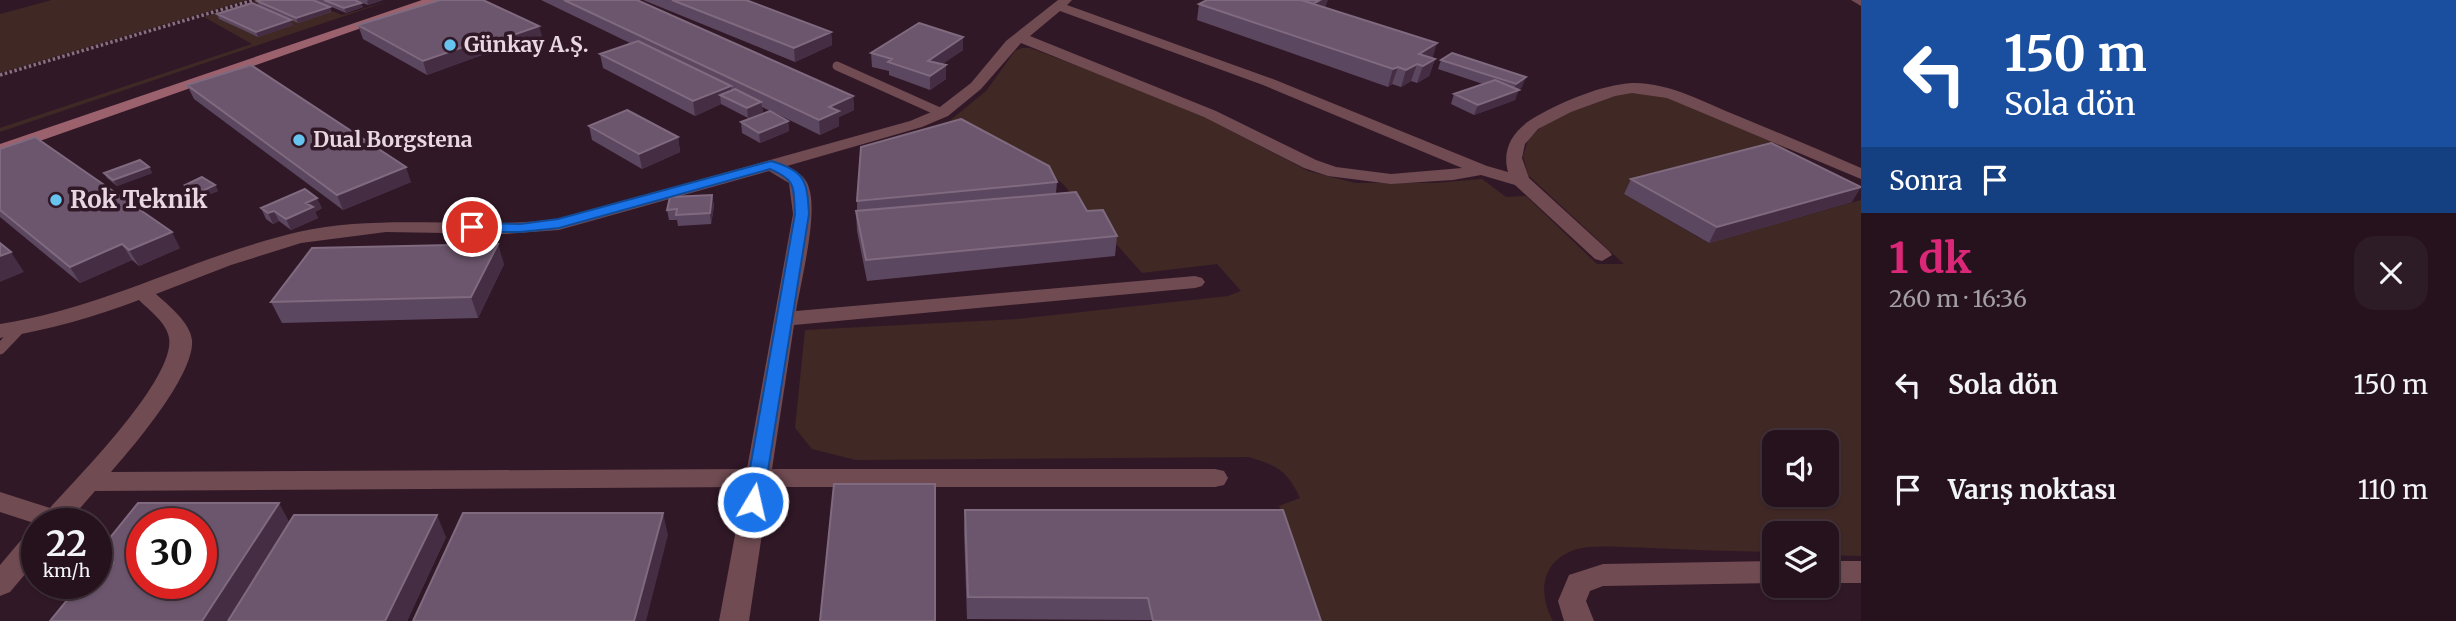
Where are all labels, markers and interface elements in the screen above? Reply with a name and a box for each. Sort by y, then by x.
text: 150 m [2004,23,2147,84]
icon: left [1889,28,1980,119]
place label: Günkay A.Ş. [464,31,588,58]
marker: Günkay A.Ş. [442,37,458,53]
text: Sola dön [2004,84,2136,124]
place label: Dual Borgstena [313,126,473,153]
marker: Dual Borgstena [291,132,307,148]
icon: arrive [1976,161,2014,199]
text: Sonra [1889,164,1962,197]
place label: Rok Teknik [70,184,208,215]
marker: Rok Teknik [48,192,64,208]
pin [442,197,502,257]
icon: arrive [453,208,491,246]
text: 1 dk [1889,232,1971,284]
button: close [2354,236,2428,310]
text: 260 m · 16:36 [1889,284,2027,313]
icon: left [1889,366,1927,404]
text: Sola dön [1948,368,2058,401]
text: 150 m [2354,368,2428,401]
map controls [1762,430,1839,598]
button: sound [1762,430,1839,507]
position arrow [716,465,790,539]
icon: arrive [1889,471,1927,509]
text: Varış noktası [1948,473,2116,506]
text: 110 m [2358,473,2428,506]
speed limit sign: 30 [126,508,217,599]
button: layers [1762,521,1839,598]
text: 22 [46,522,87,566]
text: km/h [43,559,90,582]

